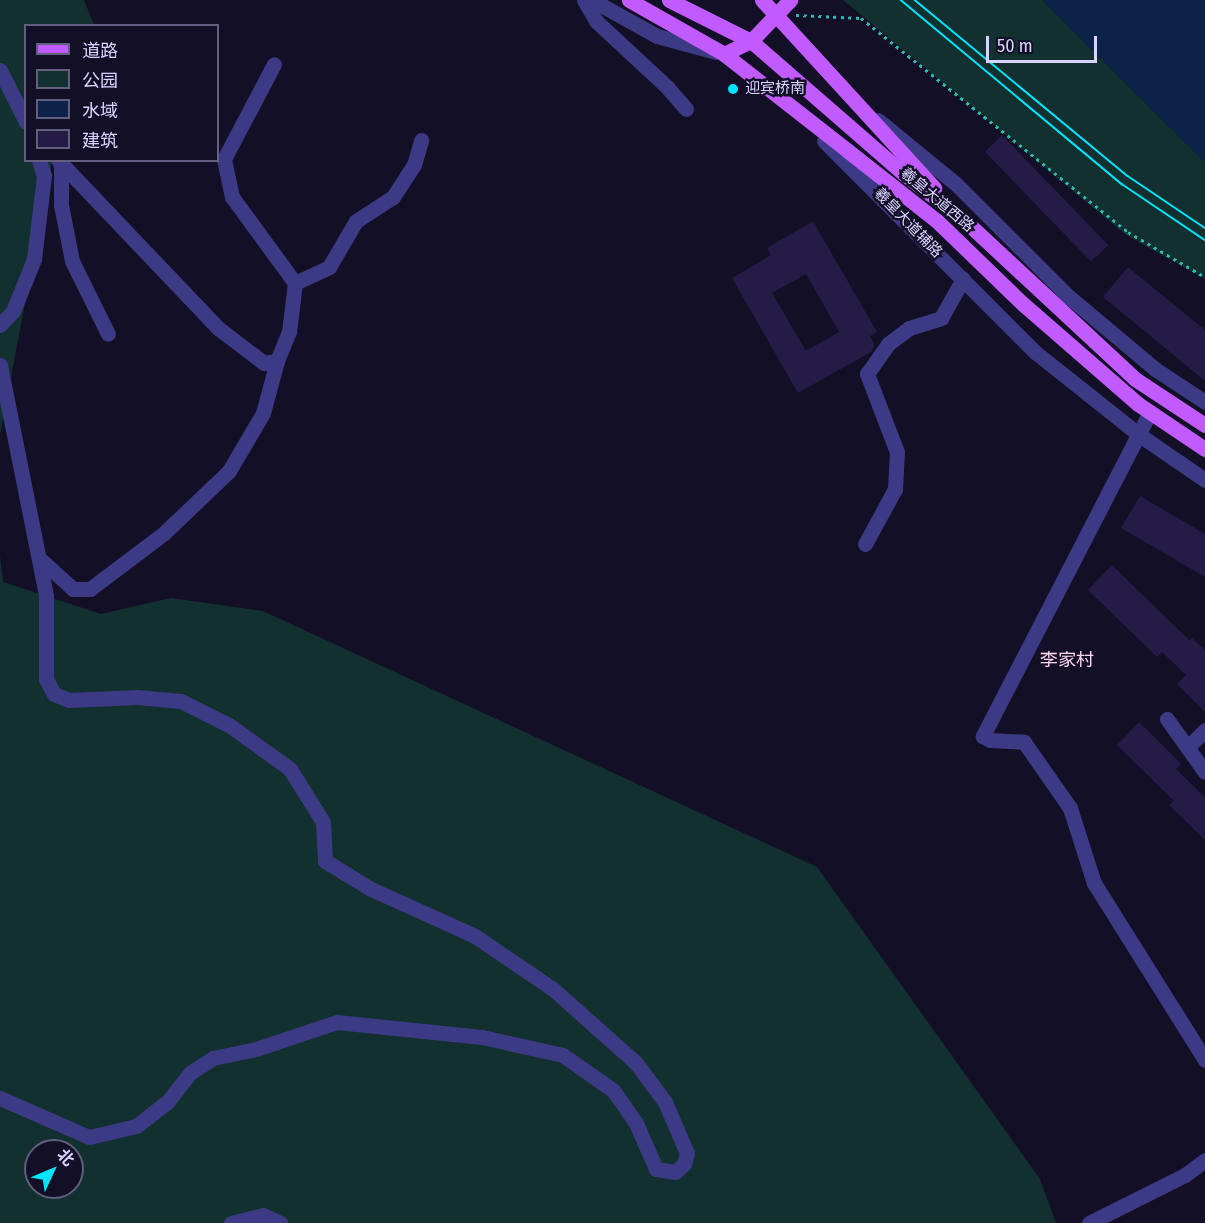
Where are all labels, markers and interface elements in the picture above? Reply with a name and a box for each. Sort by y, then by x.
legend [24,24,219,162]
scale bar [989,24,1100,62]
text: 50 m [997,35,1033,57]
text: 道路 [82,40,118,62]
text: 公园 [82,70,118,92]
place label: 迎宾桥南 [745,80,805,98]
marker: 迎宾桥南 [726,82,740,96]
text: 水域 [82,100,118,122]
text: 建筑 [82,130,118,152]
street label: 羲皇大道西路 [897,164,977,236]
street label: 羲皇大道辅路 [870,184,946,262]
district label: 李家村 [1040,649,1094,671]
north arrow [24,1139,84,1199]
text: 北 [53,1145,78,1170]

